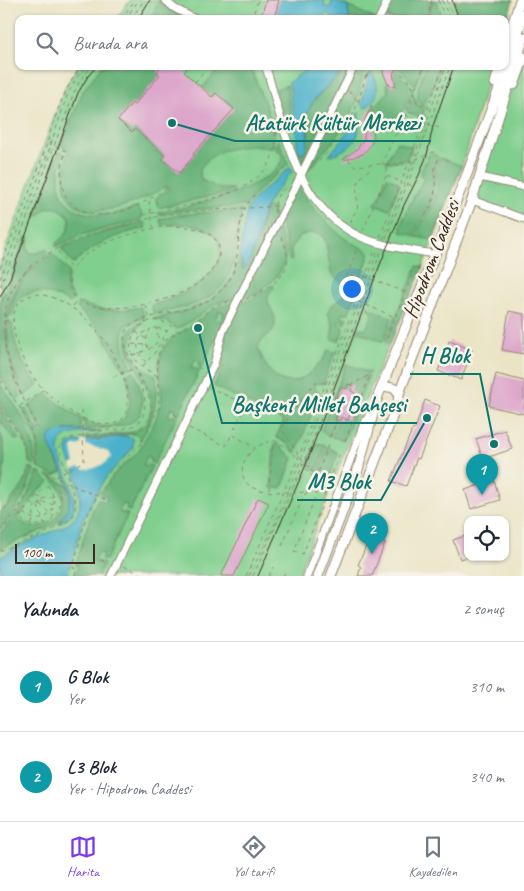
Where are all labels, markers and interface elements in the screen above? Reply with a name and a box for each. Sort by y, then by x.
search box [15,15,509,70]
icon: search [33,29,61,57]
text: Burada ara [73,31,147,55]
callout: Atatürk Kültür Merkezi [235,104,431,141]
text: Atatürk Kültür Merkezi [245,109,423,137]
street label: Hipodrom Caddesi [396,193,467,322]
your location [339,276,365,302]
callout: H Blok [410,337,480,374]
text: H Blok [420,342,472,370]
callout: Başkent Millet Bahçesi [222,386,417,423]
text: Başkent Millet Bahçesi [232,391,409,419]
pin: 1 [466,454,498,495]
callout: M3 Blok [297,463,381,500]
text: M3 Blok [307,468,372,496]
pin: 2 [356,513,388,554]
map controls [464,516,509,561]
button: locate [464,516,509,561]
scale bar [15,541,95,564]
text: 100 m [22,544,52,561]
text: Yakında [20,596,78,622]
text: 2 sonuç [463,599,504,619]
text: G Blok [67,665,108,689]
text: 1 [32,677,40,697]
text: 310 m [470,677,504,697]
text: Yer [67,689,85,709]
text: L3 Blok [67,755,116,779]
text: 2 [32,767,40,787]
text: 340 m [470,767,504,787]
text: Yer · Hipodrom Caddesi [67,779,191,799]
tab: Harita [67,833,99,880]
tab: Yol tarifi [233,833,274,880]
tab: Kaydedilen [409,833,457,880]

